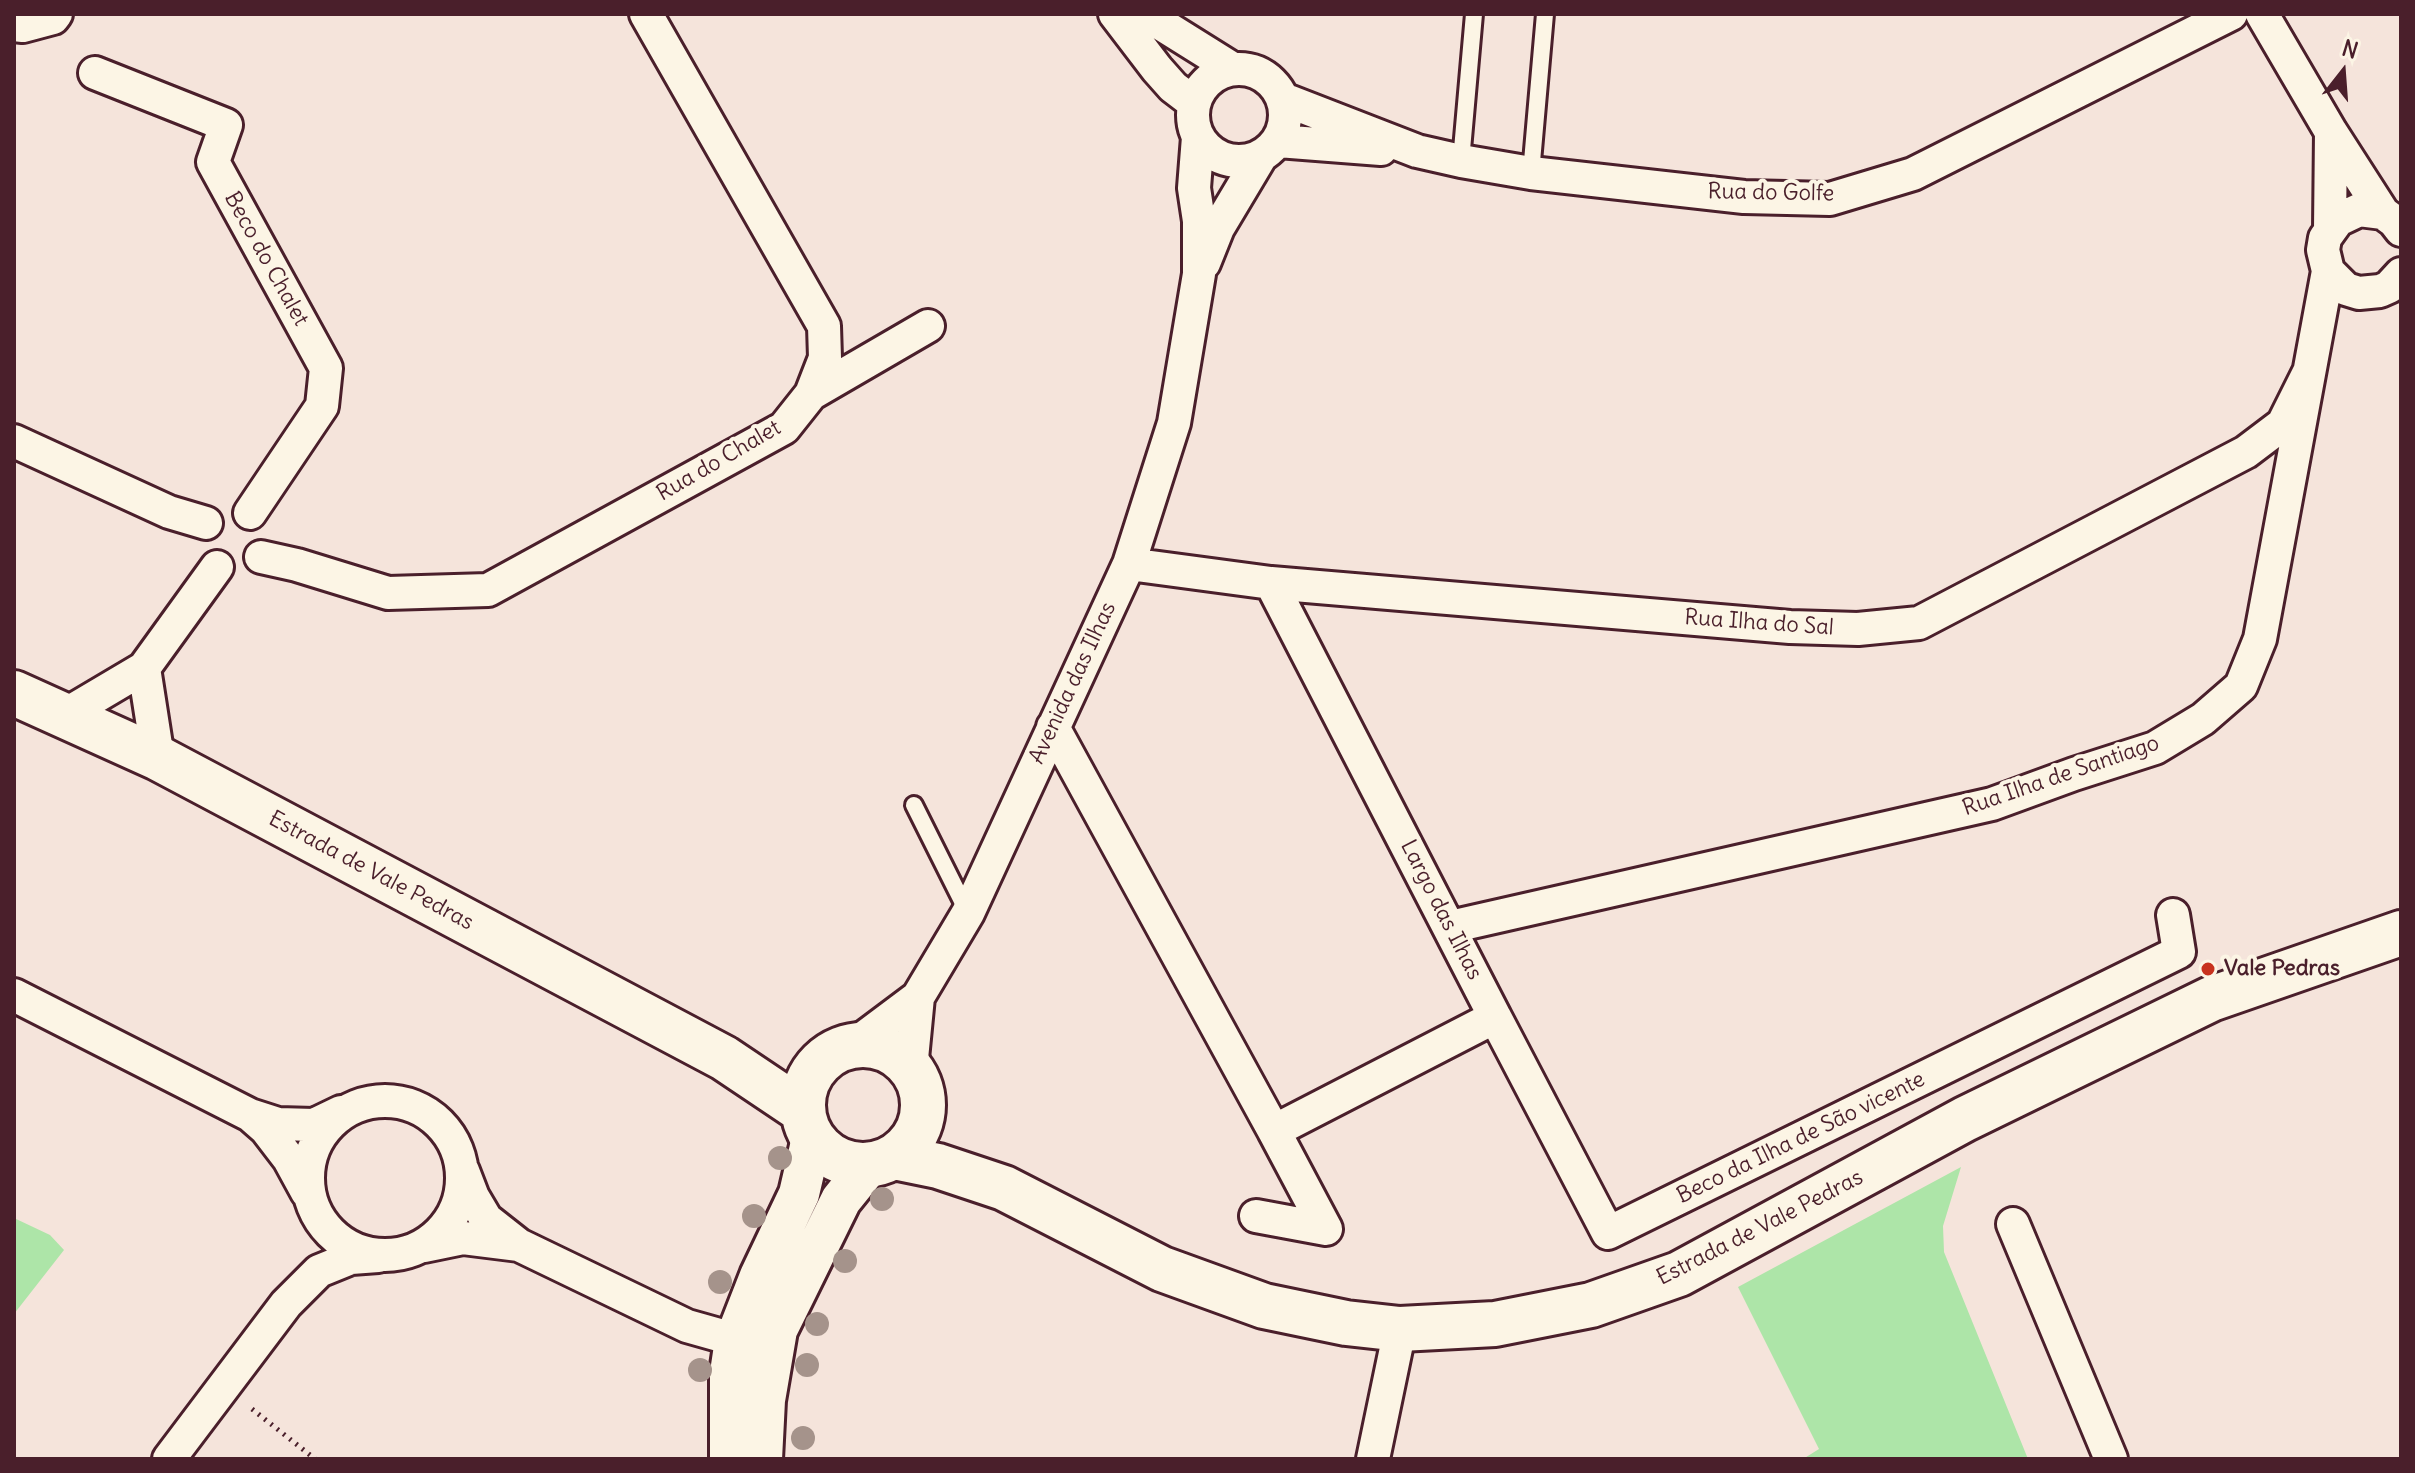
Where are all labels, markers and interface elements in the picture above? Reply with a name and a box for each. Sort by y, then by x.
north arrow [2303,32,2383,112]
text: N [2339,33,2361,65]
street label: Rua do Golfe [1707,179,1835,207]
street label: Beco do Chalet [218,187,314,331]
street label: Rua do Chalet [652,415,786,507]
street label: Avenida das Ilhas [1024,598,1122,768]
street label: Rua Ilha do Sal [1683,605,1835,641]
street label: Rua Ilha de Santiago [1959,730,2163,822]
street label: Estrada de Vale Pedras [264,806,478,936]
street label: Largo das Ilhas [1394,836,1488,984]
place label: Vale Pedras [2224,956,2340,982]
marker: Vale Pedras [2199,960,2217,978]
street label: Beco da Ilha de São vicente [1673,1066,1929,1210]
street label: Estrada de Vale Pedras [1652,1164,1868,1292]

